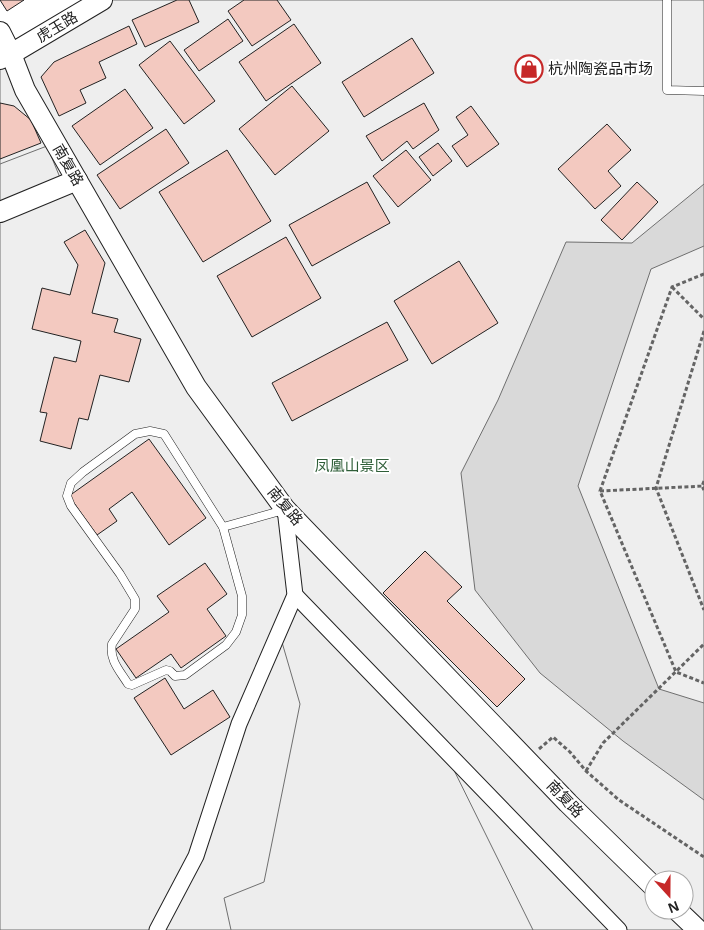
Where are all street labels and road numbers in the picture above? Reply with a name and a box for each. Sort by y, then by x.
street label: 虎玉路 [33,8,80,45]
street label: 南复路 [50,141,87,188]
street label: 南复路 [264,483,306,528]
street label: 南复路 [544,777,587,821]

